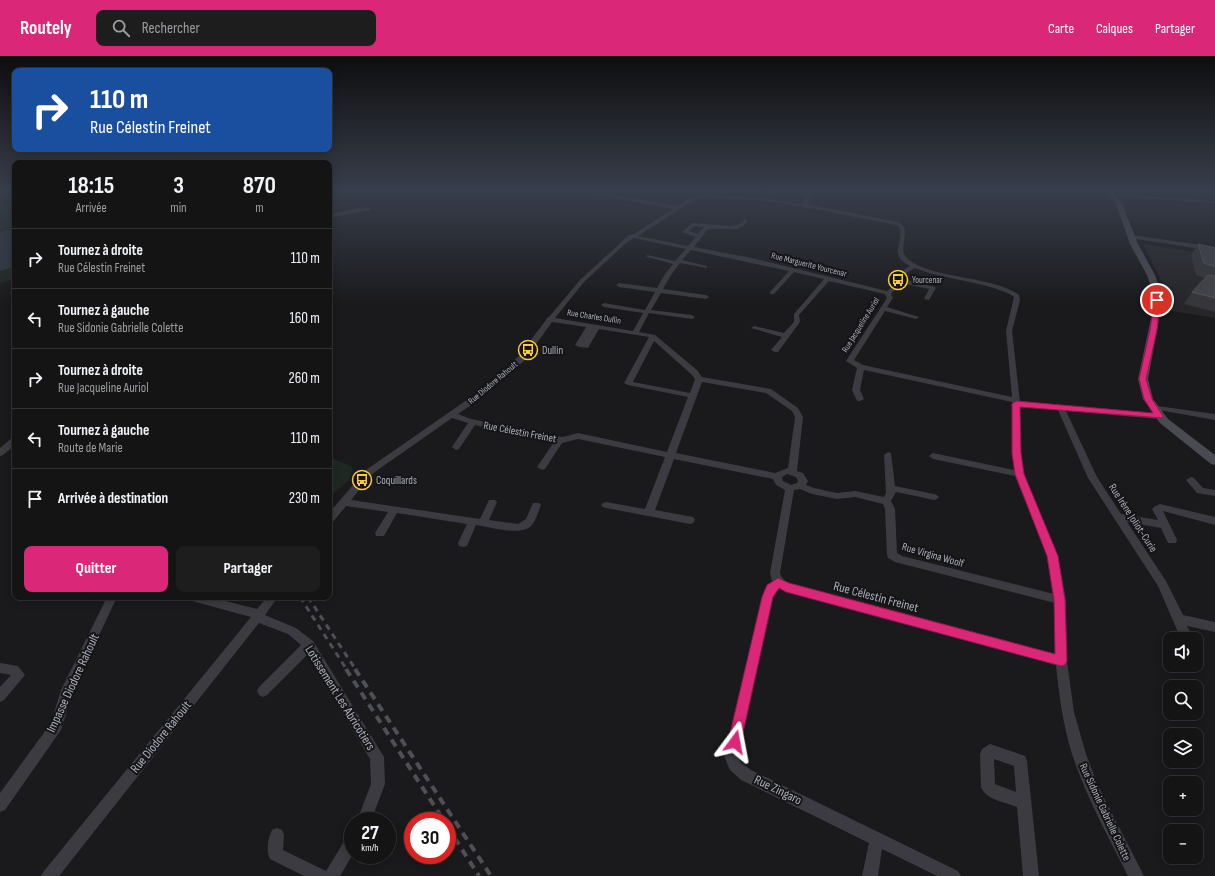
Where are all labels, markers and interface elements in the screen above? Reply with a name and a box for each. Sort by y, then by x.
search box [96,10,376,46]
text: Routely [20,17,72,40]
icon: search [110,17,132,39]
text: Rechercher [142,19,200,38]
text: Carte [1048,20,1074,37]
text: Calques [1096,20,1133,37]
text: Partager [1155,20,1195,37]
text: 110 m [90,83,148,116]
icon: right [24,84,76,136]
text: Rue Célestin Freinet [90,117,211,138]
text: 18:15 [68,171,114,200]
text: 3 [173,171,184,200]
text: 870 [243,171,276,200]
text: Arrivée [76,200,107,216]
text: min [170,200,187,216]
text: m [255,200,264,216]
text: Tournez à droite [58,241,143,260]
icon: right [24,248,46,270]
text: 110 m [291,249,320,268]
street label: Rue Marguerite Yourcenar [770,250,848,280]
text: Rue Célestin Freinet [58,260,145,276]
bus stop icon: Yourcenar [887,269,909,291]
place label: Yourcenar [912,275,943,286]
pin [1140,283,1174,317]
icon: arrive [1146,289,1168,311]
street label: Rue Jacqueline Auriol [840,295,882,354]
text: Tournez à gauche [58,301,149,320]
street label: Rue Charles Dullin [566,307,622,327]
icon: left [24,308,46,330]
text: 160 m [289,309,320,328]
text: Rue Sidonie Gabrielle Colette [58,320,183,336]
bus stop icon: Dullin [517,339,539,361]
place label: Dullin [542,344,563,357]
street label: Rue Diodore Rahoult [466,359,520,407]
text: Tournez à droite [58,361,143,380]
icon: right [24,368,46,390]
text: 260 m [289,369,320,388]
text: Rue Jacqueline Auriol [58,380,149,396]
street label: Rue Célestin Freinet [483,419,558,446]
text: Tournez à gauche [58,421,149,440]
icon: left [24,428,46,450]
text: 110 m [291,429,320,448]
text: Route de Marie [58,440,123,456]
bus stop icon: Coquillards [351,469,373,491]
place label: Coquillards [376,474,417,487]
street label: Rue Irène Joliot-Curie [1106,481,1160,555]
icon: arrive [24,488,46,510]
text: Arrivée à destination [58,489,168,508]
text: 230 m [289,489,320,508]
street label: Rue Virgina Woolf [900,540,966,570]
button: Quitter [24,546,168,592]
button: Partager [176,546,320,592]
street label: Rue Célestin Freinet [832,578,920,616]
street label: Impasse Diodore Rahoult [43,631,103,735]
map controls [1163,632,1203,864]
button: sound [1163,632,1203,672]
street label: Lotissement Les Abricotiers [301,643,379,754]
button: search [1163,680,1203,720]
street label: Rue Diodore Rahoult [127,698,195,776]
position arrow [714,721,756,763]
button: layers [1163,728,1203,768]
street label: Rue Sidonie Gabrielle Colette [1077,761,1133,863]
street label: Rue Zingaro [752,772,804,808]
button: + [1163,776,1203,816]
speed limit sign: 30 [404,812,456,864]
text: 27 [361,821,379,845]
button: − [1163,824,1203,864]
text: km/h [361,842,379,854]

